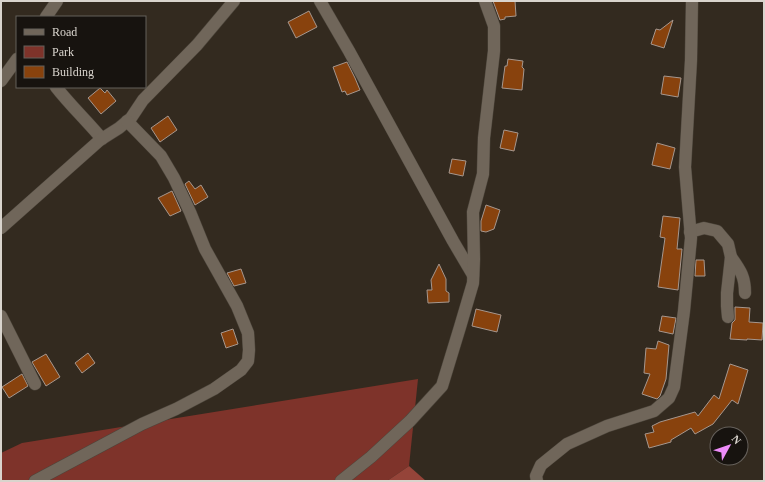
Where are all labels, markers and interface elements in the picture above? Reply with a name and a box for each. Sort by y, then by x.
legend [16,16,146,88]
text: Road [52,25,77,39]
text: Park [52,45,74,59]
text: Building [52,65,94,79]
north arrow [709,426,749,466]
text: N [730,433,744,447]

